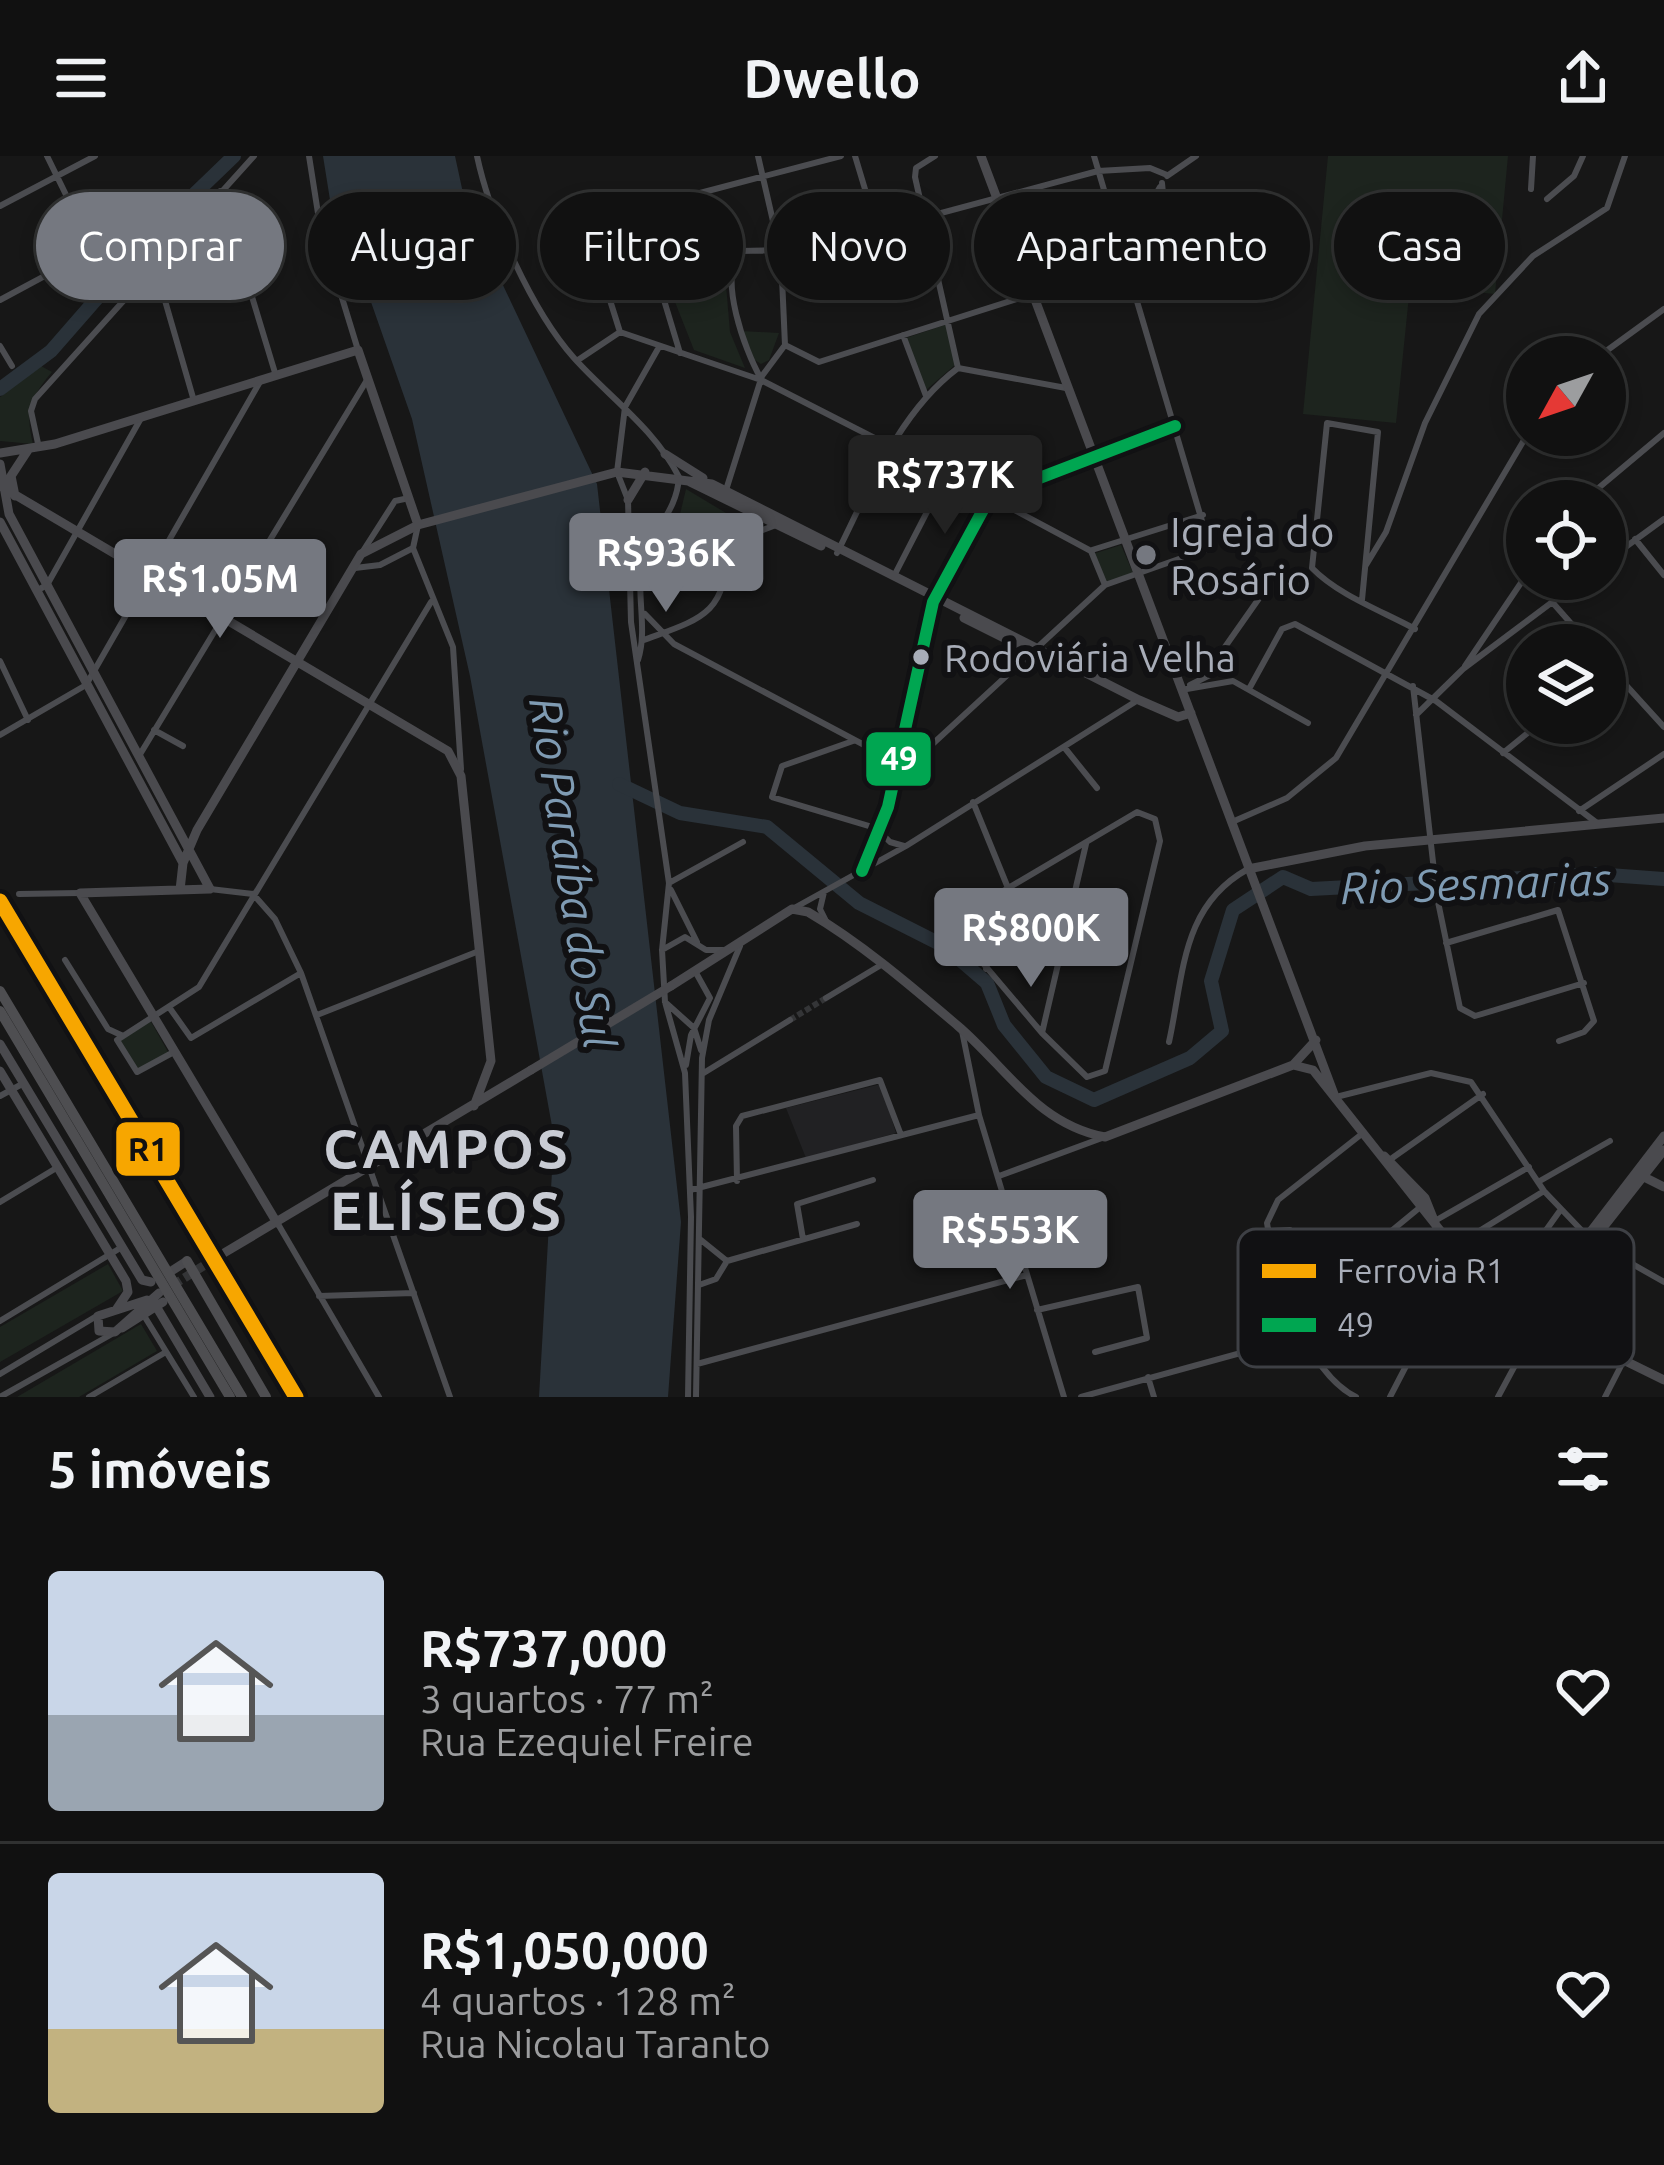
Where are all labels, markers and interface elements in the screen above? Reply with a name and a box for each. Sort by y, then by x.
icon: menu [48,45,114,111]
icon: share [1550,45,1616,111]
text: Dwello [743,48,921,108]
chip: Comprar [36,192,284,300]
chip: Alugar [308,192,516,300]
chip: Filtros [540,192,743,300]
chip: Novo [767,192,950,300]
chip: Apartamento [974,192,1310,300]
chip: Casa [1334,192,1505,300]
north arrow [1506,336,1626,456]
map controls [1506,336,1626,744]
pin: R$737K [847,435,1043,537]
text: R$737K [875,452,1015,495]
button: locate [1506,480,1626,600]
place label: Igreja do Rosário [1170,508,1335,603]
pin: R$936K [568,513,764,615]
text: R$936K [596,530,736,573]
pin: R$1.05M [109,539,331,641]
marker: Igreja do Rosário [1133,542,1159,568]
text: R$1.05M [141,556,299,599]
button: layers [1506,624,1626,744]
place label: Rodoviária Velha [944,636,1236,679]
marker: Rodoviária Velha [910,646,932,668]
water label: Rio Paraíba do Sul [520,693,626,1053]
line badge: 49 [864,730,933,788]
text: 49 [880,739,918,776]
water label: Rio Sesmarias [1340,853,1613,913]
pin: R$800K [933,888,1129,990]
text: R$800K [961,905,1101,948]
district label: CAMPOS ELÍSEOS [323,1118,571,1240]
line badge: R1 [114,1120,182,1178]
text: R1 [128,1130,168,1167]
pin: R$553K [912,1190,1108,1292]
text: R$553K [940,1207,1080,1250]
legend [1238,1229,1634,1367]
text: Ferrovia R1 [1337,1252,1505,1289]
text: 49 [1337,1306,1374,1343]
icon: filters [1550,1436,1616,1502]
text: 5 imóveis [48,1440,271,1498]
icon: home [144,1619,288,1763]
text: R$737,000 [420,1619,667,1677]
icon: heart [1550,1658,1616,1724]
text: 3 quartos · 77 m² [420,1677,714,1720]
text: Rua Ezequiel Freire [420,1720,754,1763]
icon: home [144,1921,288,2065]
text: R$1,050,000 [420,1921,709,1979]
icon: heart [1550,1960,1616,2026]
text: 4 quartos · 128 m² [420,1979,736,2022]
text: Rua Nicolau Taranto [420,2022,771,2065]

